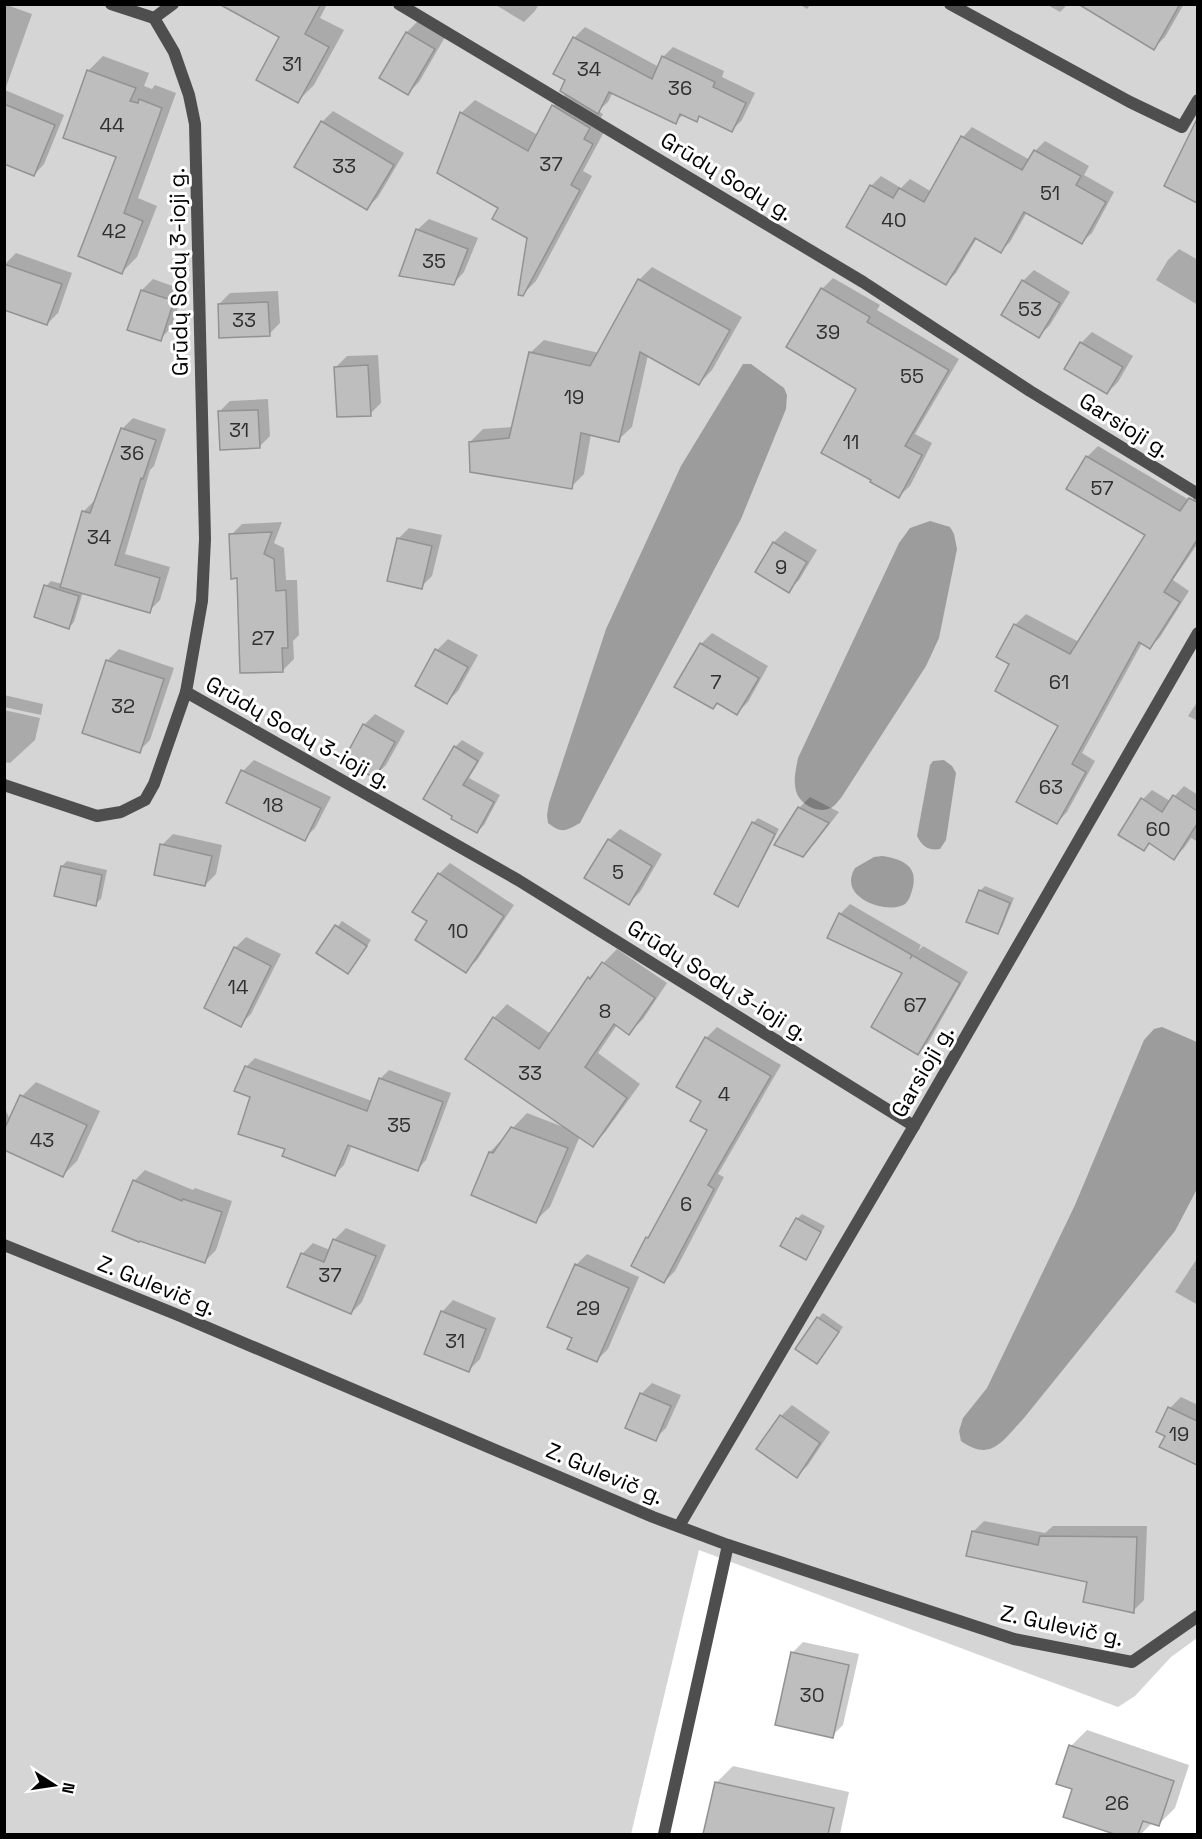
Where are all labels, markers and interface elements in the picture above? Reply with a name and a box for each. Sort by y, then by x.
house number: 31 [282,51,302,77]
house number: 34 [577,56,601,82]
house number: 36 [668,75,692,101]
house number: 44 [100,112,125,138]
street label: Grūdų Sodų g. [656,125,798,227]
house number: 37 [539,151,563,177]
house number: 33 [332,153,356,179]
street label: Grūdų Sodų 3-ioji g. [162,168,194,376]
house number: 51 [1040,180,1060,206]
house number: 40 [881,207,907,233]
house number: 42 [102,218,126,244]
house number: 35 [422,248,446,274]
house number: 53 [1018,296,1042,322]
house number: 33 [232,307,256,333]
house number: 39 [816,319,840,345]
house number: 55 [900,363,924,389]
house number: 19 [564,384,584,410]
street label: Garsioji g. [1074,386,1176,464]
house number: 31 [229,417,249,443]
house number: 11 [843,429,859,455]
house number: 36 [120,440,144,466]
house number: 57 [1090,475,1114,501]
house number: 34 [87,524,111,550]
house number: 9 [775,554,787,580]
house number: 27 [251,625,275,651]
street label: Grūdų Sodų 3-ioji g. [201,669,397,795]
house number: 7 [710,669,722,695]
house number: 61 [1049,669,1069,695]
house number: 32 [111,693,135,719]
house number: 63 [1039,774,1063,800]
house number: 18 [263,792,283,818]
house number: 60 [1145,816,1171,842]
house number: 5 [612,859,624,885]
street label: Grūdų Sodų 3-ioji g. [622,913,814,1047]
house number: 10 [447,918,469,944]
house number: 14 [228,974,248,1000]
house number: 67 [903,992,927,1018]
house number: 8 [599,998,611,1024]
street label: Garsioji g. [884,1020,960,1122]
house number: 33 [518,1060,542,1086]
house number: 4 [718,1081,730,1107]
house number: 35 [387,1112,411,1138]
house number: 43 [30,1127,54,1153]
house number: 6 [680,1191,692,1217]
street label: Z. Gulevič g. [94,1249,220,1321]
house number: 37 [318,1262,342,1288]
house number: 29 [576,1295,600,1321]
house number: 31 [445,1328,465,1354]
house number: 19 [1169,1421,1189,1447]
street label: Z. Gulevič g. [542,1436,668,1510]
street label: Z. Gulevič g. [998,1598,1126,1652]
house number: 30 [800,1682,824,1708]
north arrow [24,1755,84,1815]
text: N [57,1781,80,1795]
house number: 26 [1105,1790,1129,1816]

